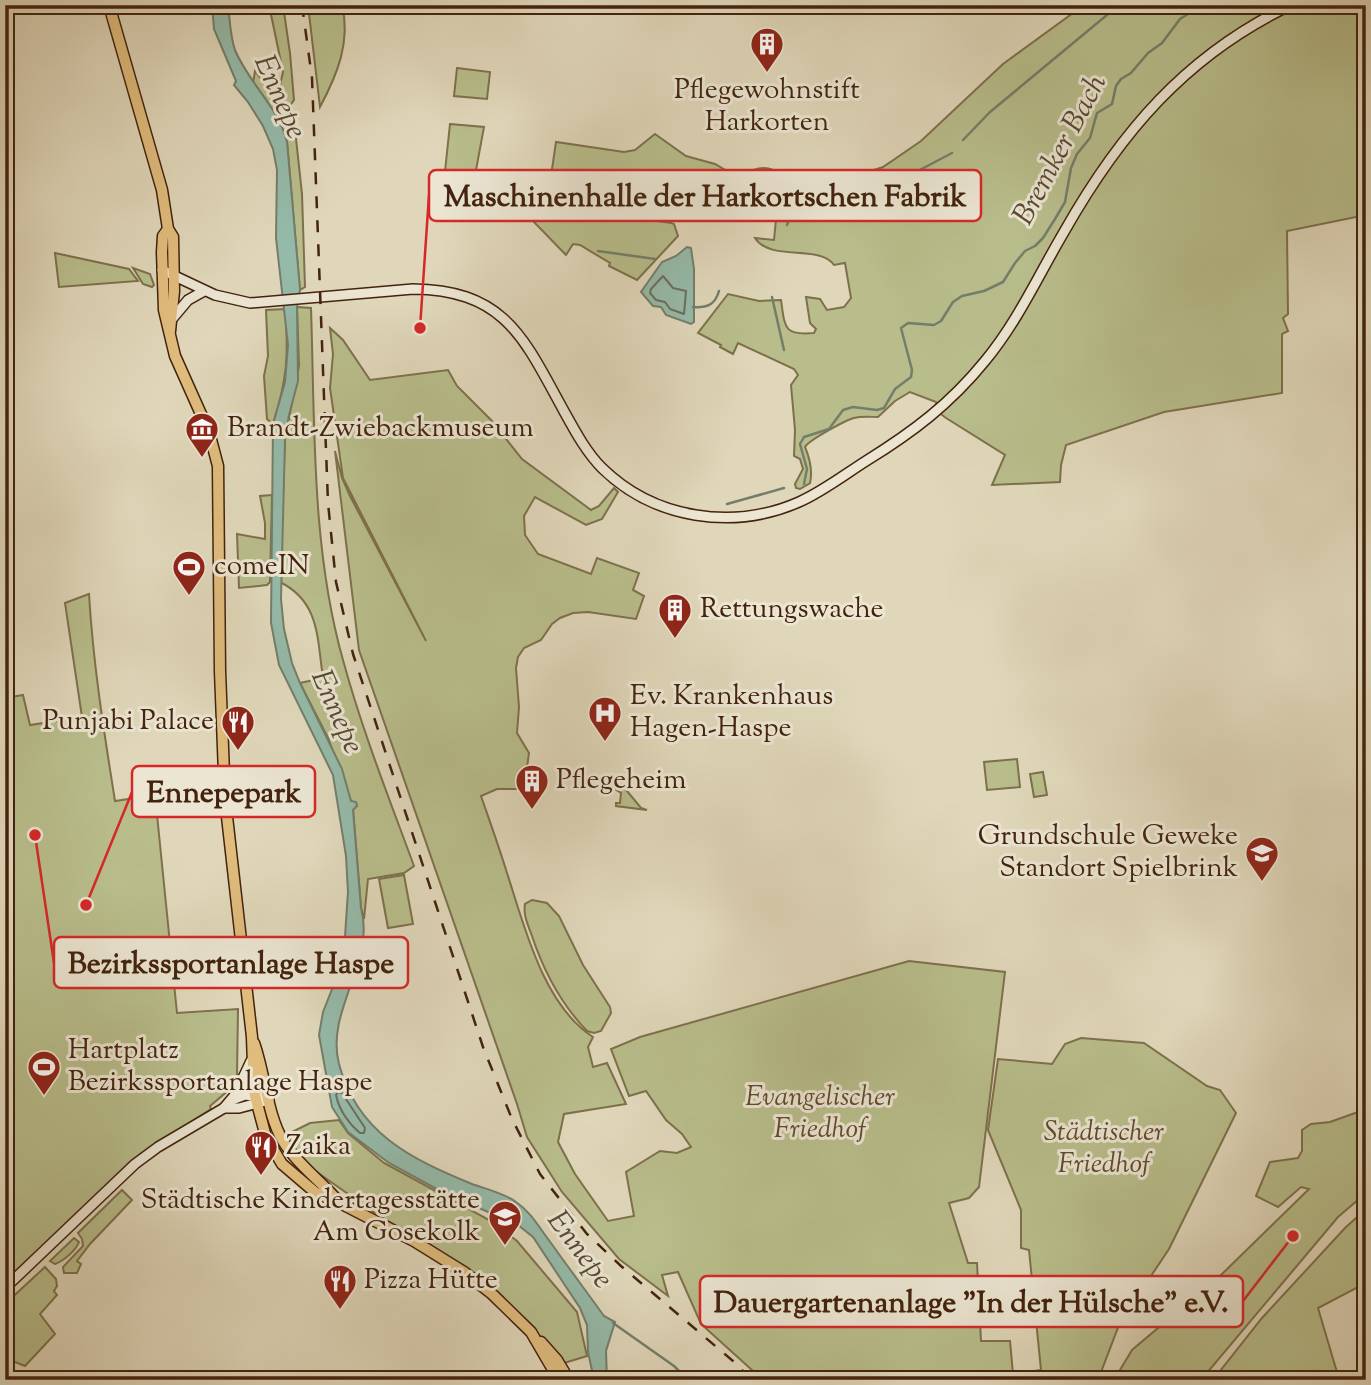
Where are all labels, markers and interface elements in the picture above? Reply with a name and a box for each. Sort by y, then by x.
building icon: Pflegewohnstift Harkorten [748,25,786,74]
water label: Ennepe [241,48,317,146]
water label: Bremker Bach [1003,67,1119,233]
place label: Pflegewohnstift Harkorten [674,71,860,143]
callout: Maschinenhalle der Harkortschen Fabrik [429,170,981,221]
text: Maschinenhalle der Harkortschen Fabrik [443,177,967,220]
place label: Brandt-Zwiebackmuseum [227,409,534,449]
museum icon: Brandt-Zwiebackmuseum [183,410,221,459]
place label: comeIN [214,547,309,587]
sports icon: comeIN [170,548,208,597]
place label: Rettungswache [700,590,884,630]
building icon: Rettungswache [656,591,694,640]
water label: Ennepe [298,663,374,761]
place label: Ev. Krankenhaus Hagen-Haspe [630,677,833,749]
hospital icon: Ev. Krankenhaus Hagen-Haspe [586,694,624,743]
place label: Punjabi Palace [42,702,214,742]
restaurant icon: Punjabi Palace [219,703,257,752]
place label: Pflegeheim [556,761,686,801]
building icon: Pflegeheim [513,762,551,811]
callout: Ennepepark [132,766,315,817]
text: Ennepepark [147,773,302,816]
place label: Grundschule Geweke Standort Spielbrink [978,817,1238,889]
school or university icon: Grundschule Geweke Standort Spielbrink [1243,834,1281,883]
callout: Bezirkssportanlage Haspe [54,937,408,988]
text: Bezirkssportanlage Haspe [68,944,394,987]
place label: Hartplatz Bezirkssportanlage Haspe [68,1031,373,1103]
sports icon: Hartplatz Bezirkssportanlage Haspe [25,1048,63,1097]
park label: Evangelischer Friedhof [745,1078,895,1150]
park label: Städtischer Friedhof [1044,1113,1164,1185]
place label: Zaika [286,1127,351,1167]
restaurant icon: Zaika [242,1128,280,1177]
place label: Städtische Kindertagesstätte Am Gosekolk [141,1181,480,1253]
school or university icon: Städtische Kindertagesstätte Am Gosekolk [486,1198,524,1247]
water label: Ennepe [535,1202,623,1298]
place label: Pizza Hütte [364,1261,498,1301]
restaurant icon: Pizza Hütte [321,1262,359,1311]
callout: Dauergartenanlage "In der Hülsche" e.V. [700,1276,1243,1327]
text: Dauergartenanlage "In der Hülsche" e.V. [713,1283,1229,1326]

